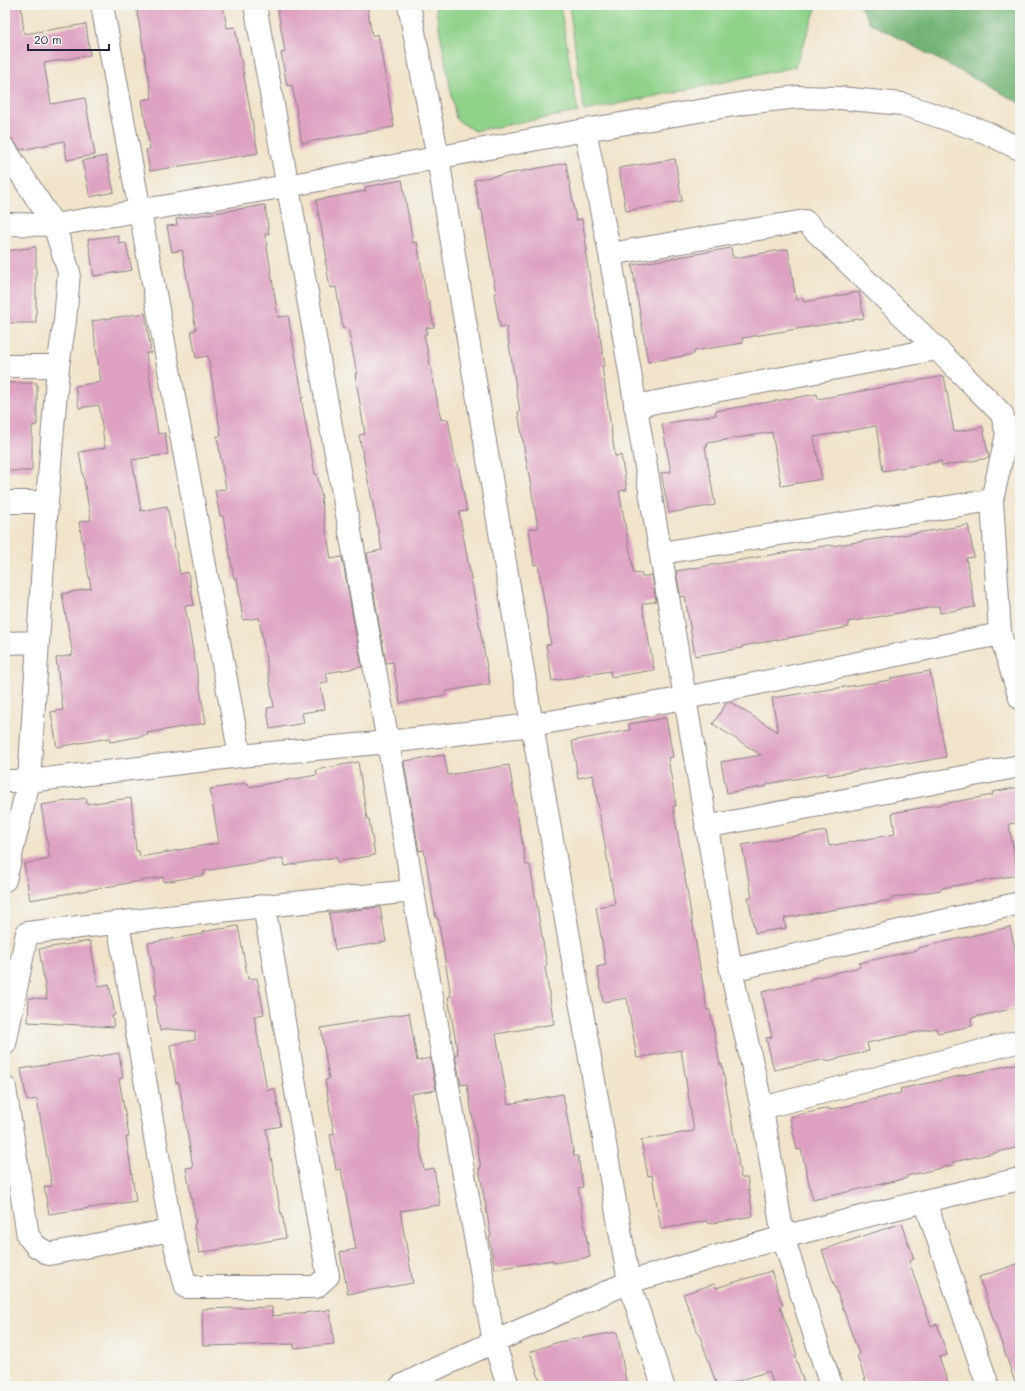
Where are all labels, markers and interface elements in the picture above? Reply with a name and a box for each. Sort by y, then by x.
scale bar [28,26,109,52]
text: 20 m [34,31,62,47]

